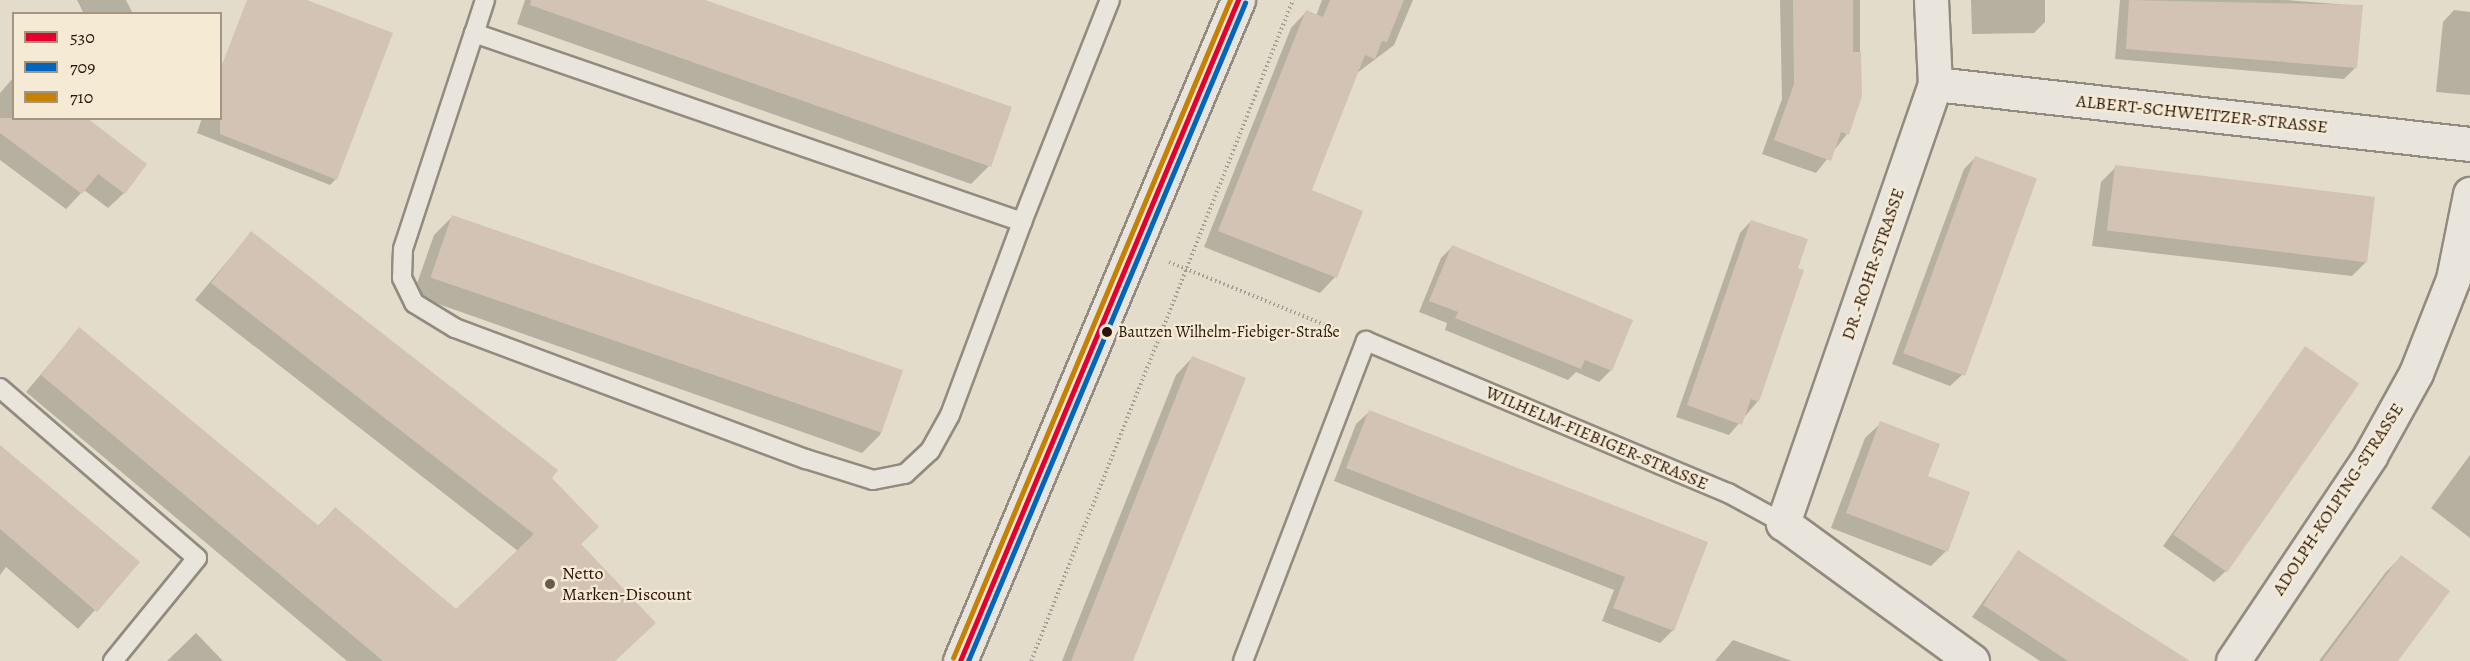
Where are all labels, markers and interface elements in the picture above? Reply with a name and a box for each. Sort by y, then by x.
legend [12,12,222,120]
text: 530 [70,25,95,49]
text: 709 [70,55,95,79]
text: 710 [70,85,93,109]
street label: ALBERT-SCHWEITZER-STRASSE [2075,90,2329,138]
street label: DR.-ROHR-STRASSE [1837,185,1909,343]
place label: Bautzen Wilhelm-Fiebiger-Straße [1118,322,1340,342]
marker: Bautzen Wilhelm-Fiebiger-Straße [1101,326,1113,338]
street label: WILHELM-FIEBIGER-STRASSE [1482,381,1712,495]
street label: ADOLPH-KOLPING-STRASSE [2268,399,2408,599]
place label: Netto Marken-Discount [562,563,692,606]
marker: Netto Marken-Discount [543,577,557,591]

